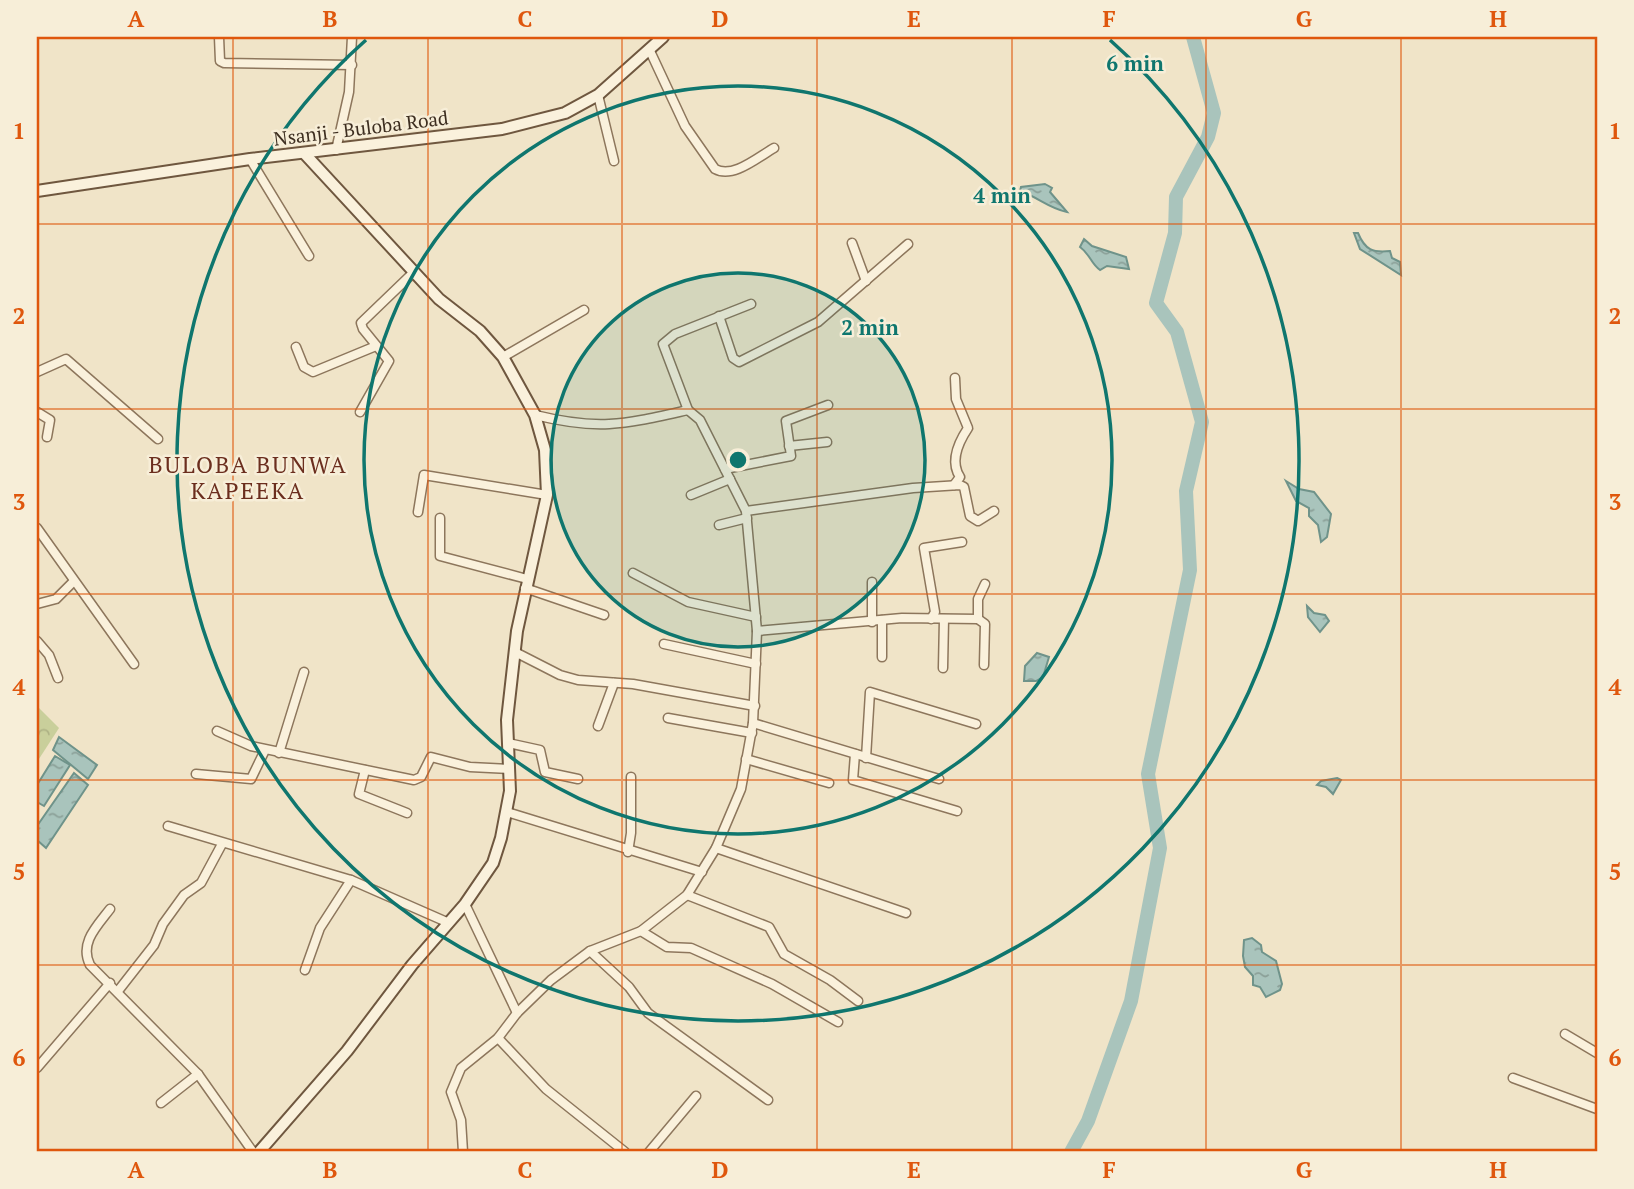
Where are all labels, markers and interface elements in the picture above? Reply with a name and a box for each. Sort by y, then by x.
text: A [128,3,145,34]
text: B [323,3,338,34]
text: C [518,3,533,34]
text: D [712,3,729,34]
text: E [907,3,921,34]
text: F [1102,3,1116,34]
text: G [1296,3,1313,34]
text: H [1489,3,1507,34]
text: 6 min [1106,49,1164,77]
street label: Nsanji - Buloba Road [272,104,450,151]
text: 1 [13,115,26,146]
text: 1 [1609,115,1622,146]
text: 4 min [973,181,1031,209]
text: 2 [13,300,26,331]
text: 2 [1609,300,1622,331]
text: 2 min [841,313,899,341]
centre of rings [726,448,750,472]
district label: BULOBA BUNWA KAPEEKA [148,449,348,506]
text: 3 [13,486,26,517]
text: 3 [1609,486,1622,517]
text: 4 [13,671,26,702]
text: 4 [1609,671,1622,702]
text: 5 [13,856,26,887]
text: 5 [1609,856,1622,887]
text: 6 [13,1042,26,1073]
text: 6 [1609,1042,1622,1073]
text: A [128,1154,145,1185]
text: B [323,1154,338,1185]
text: C [518,1154,533,1185]
text: D [712,1154,729,1185]
text: E [907,1154,921,1185]
text: F [1102,1154,1116,1185]
text: G [1296,1154,1313,1185]
text: H [1489,1154,1507,1185]

